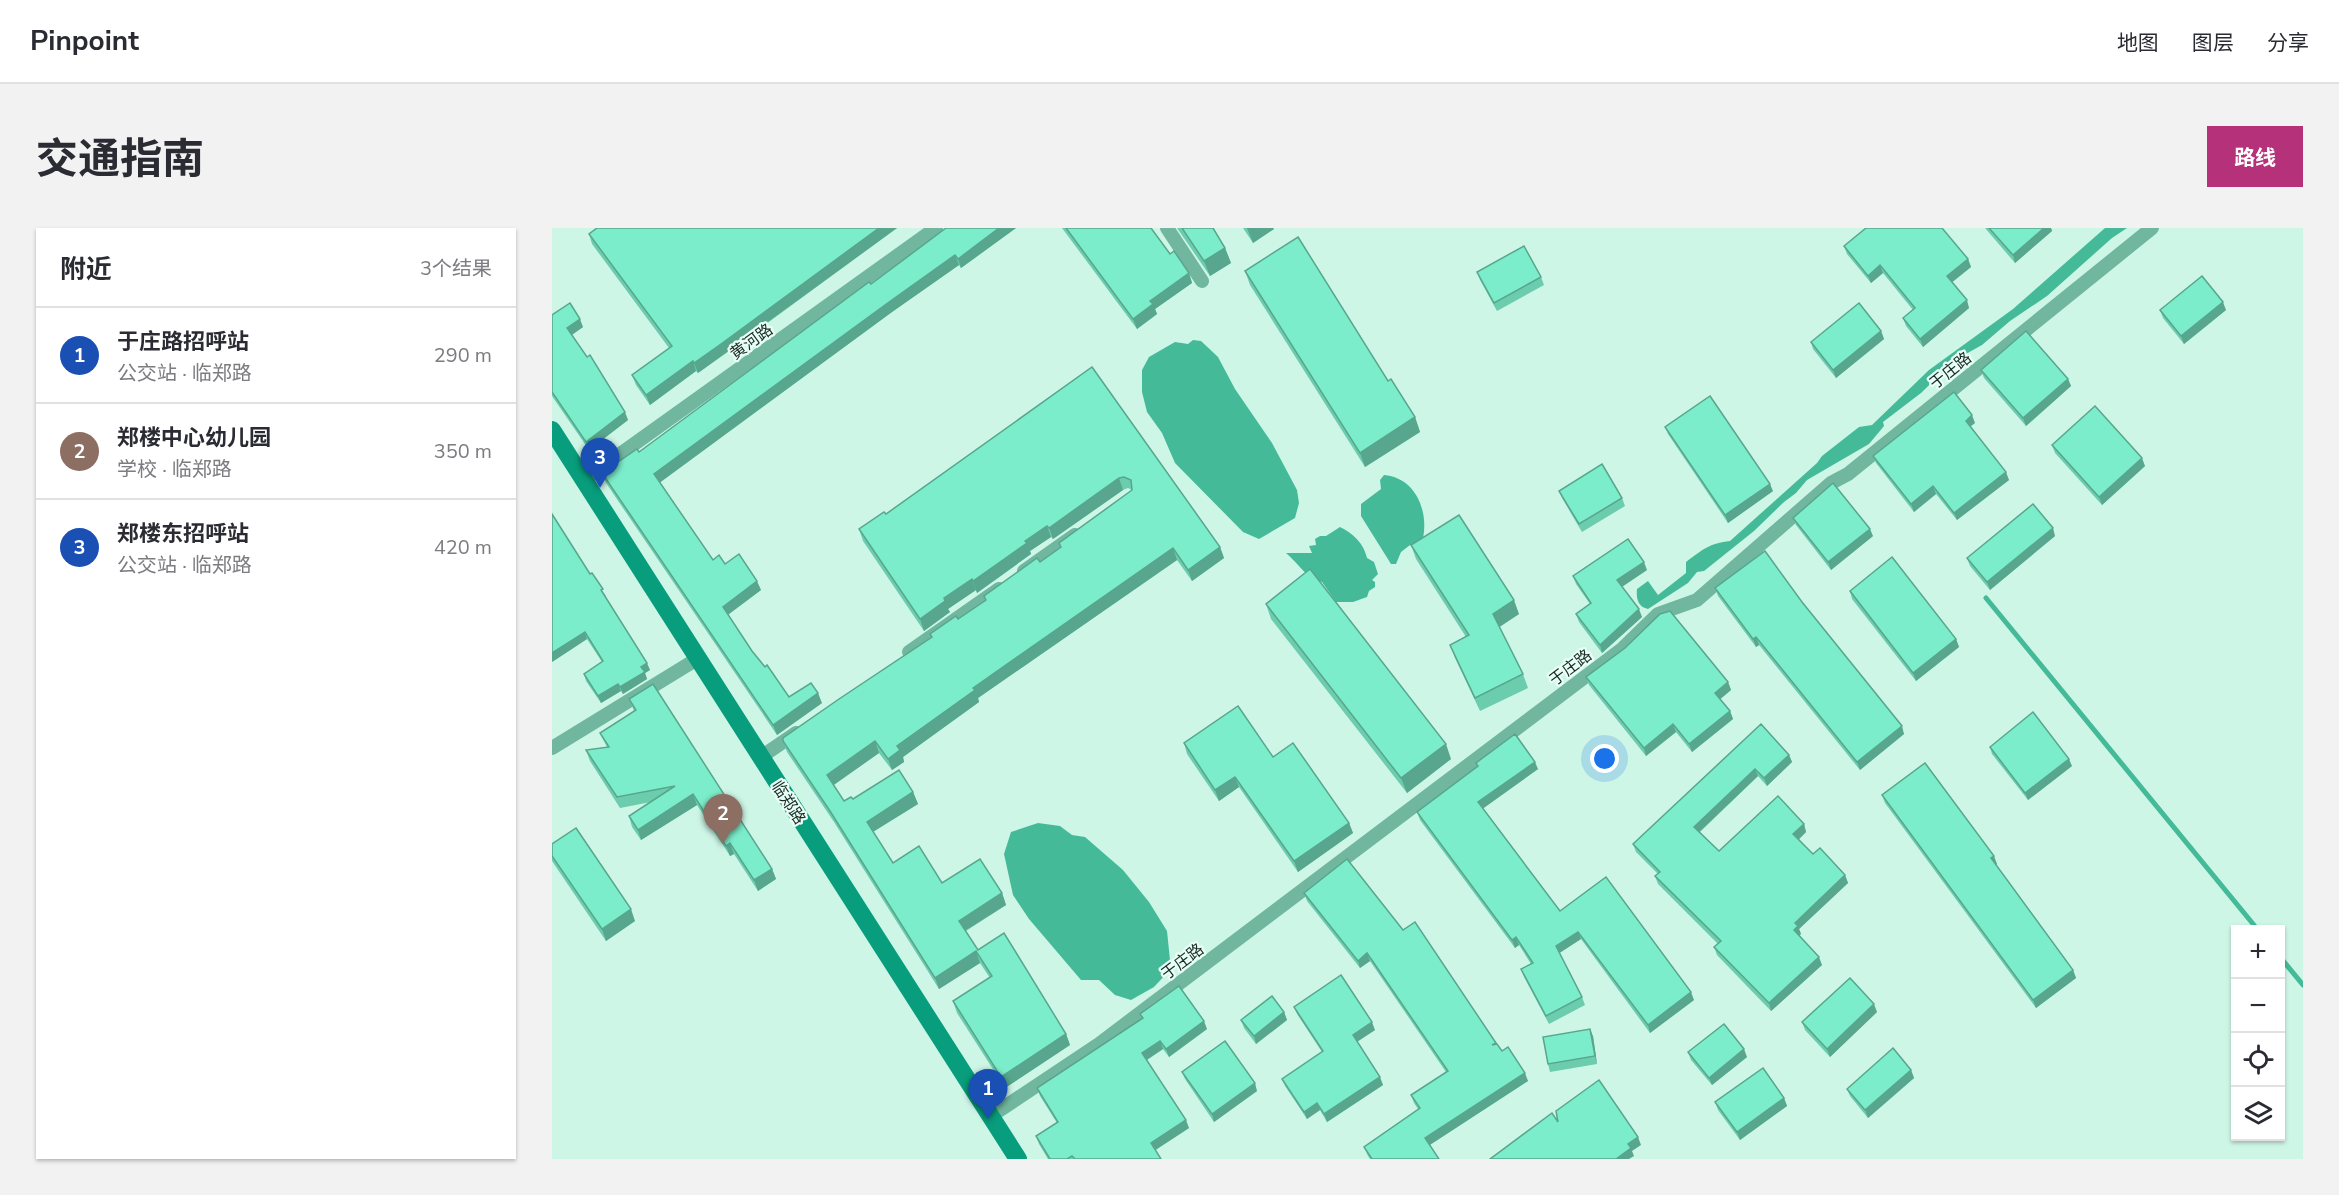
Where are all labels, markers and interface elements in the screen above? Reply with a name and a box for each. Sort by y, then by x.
text: Pinpoint [30,22,139,60]
text: 地图 [2117,29,2159,57]
text: 图层 [2192,29,2234,57]
text: 分享 [2267,29,2309,57]
button: 路线 [2207,126,2303,187]
text: 交通指南 [36,131,204,188]
text: 附近 [60,252,112,287]
text: 3个结果 [420,255,492,282]
street label: 黄河路 [726,319,777,365]
text: 于庄路招呼站 [117,327,249,357]
text: 1 [74,342,86,369]
text: 290 m [434,342,492,369]
street label: 于庄路 [1925,347,1976,394]
text: 公交站 · 临郑路 [117,360,252,387]
text: 郑楼中心幼儿园 [117,423,271,453]
text: 2 [74,438,86,465]
text: 350 m [434,438,492,465]
pin: 3 [580,438,620,488]
text: 学校 · 临郑路 [117,456,232,483]
text: 郑楼东招呼站 [117,519,249,549]
text: 3 [74,534,86,561]
text: 420 m [434,534,492,561]
text: 公交站 · 临郑路 [117,552,252,579]
street label: 于庄路 [1545,645,1596,691]
your location [1590,744,1619,773]
street label: 临郑路 [766,776,810,829]
pin: 2 [704,794,742,844]
map controls [2231,925,2285,1141]
button: + [2231,925,2285,979]
street label: 于庄路 [1157,939,1208,985]
button: − [2231,979,2285,1033]
button: locate [2231,1033,2285,1087]
pin: 1 [968,1070,1008,1119]
button: layers [2231,1087,2285,1141]

